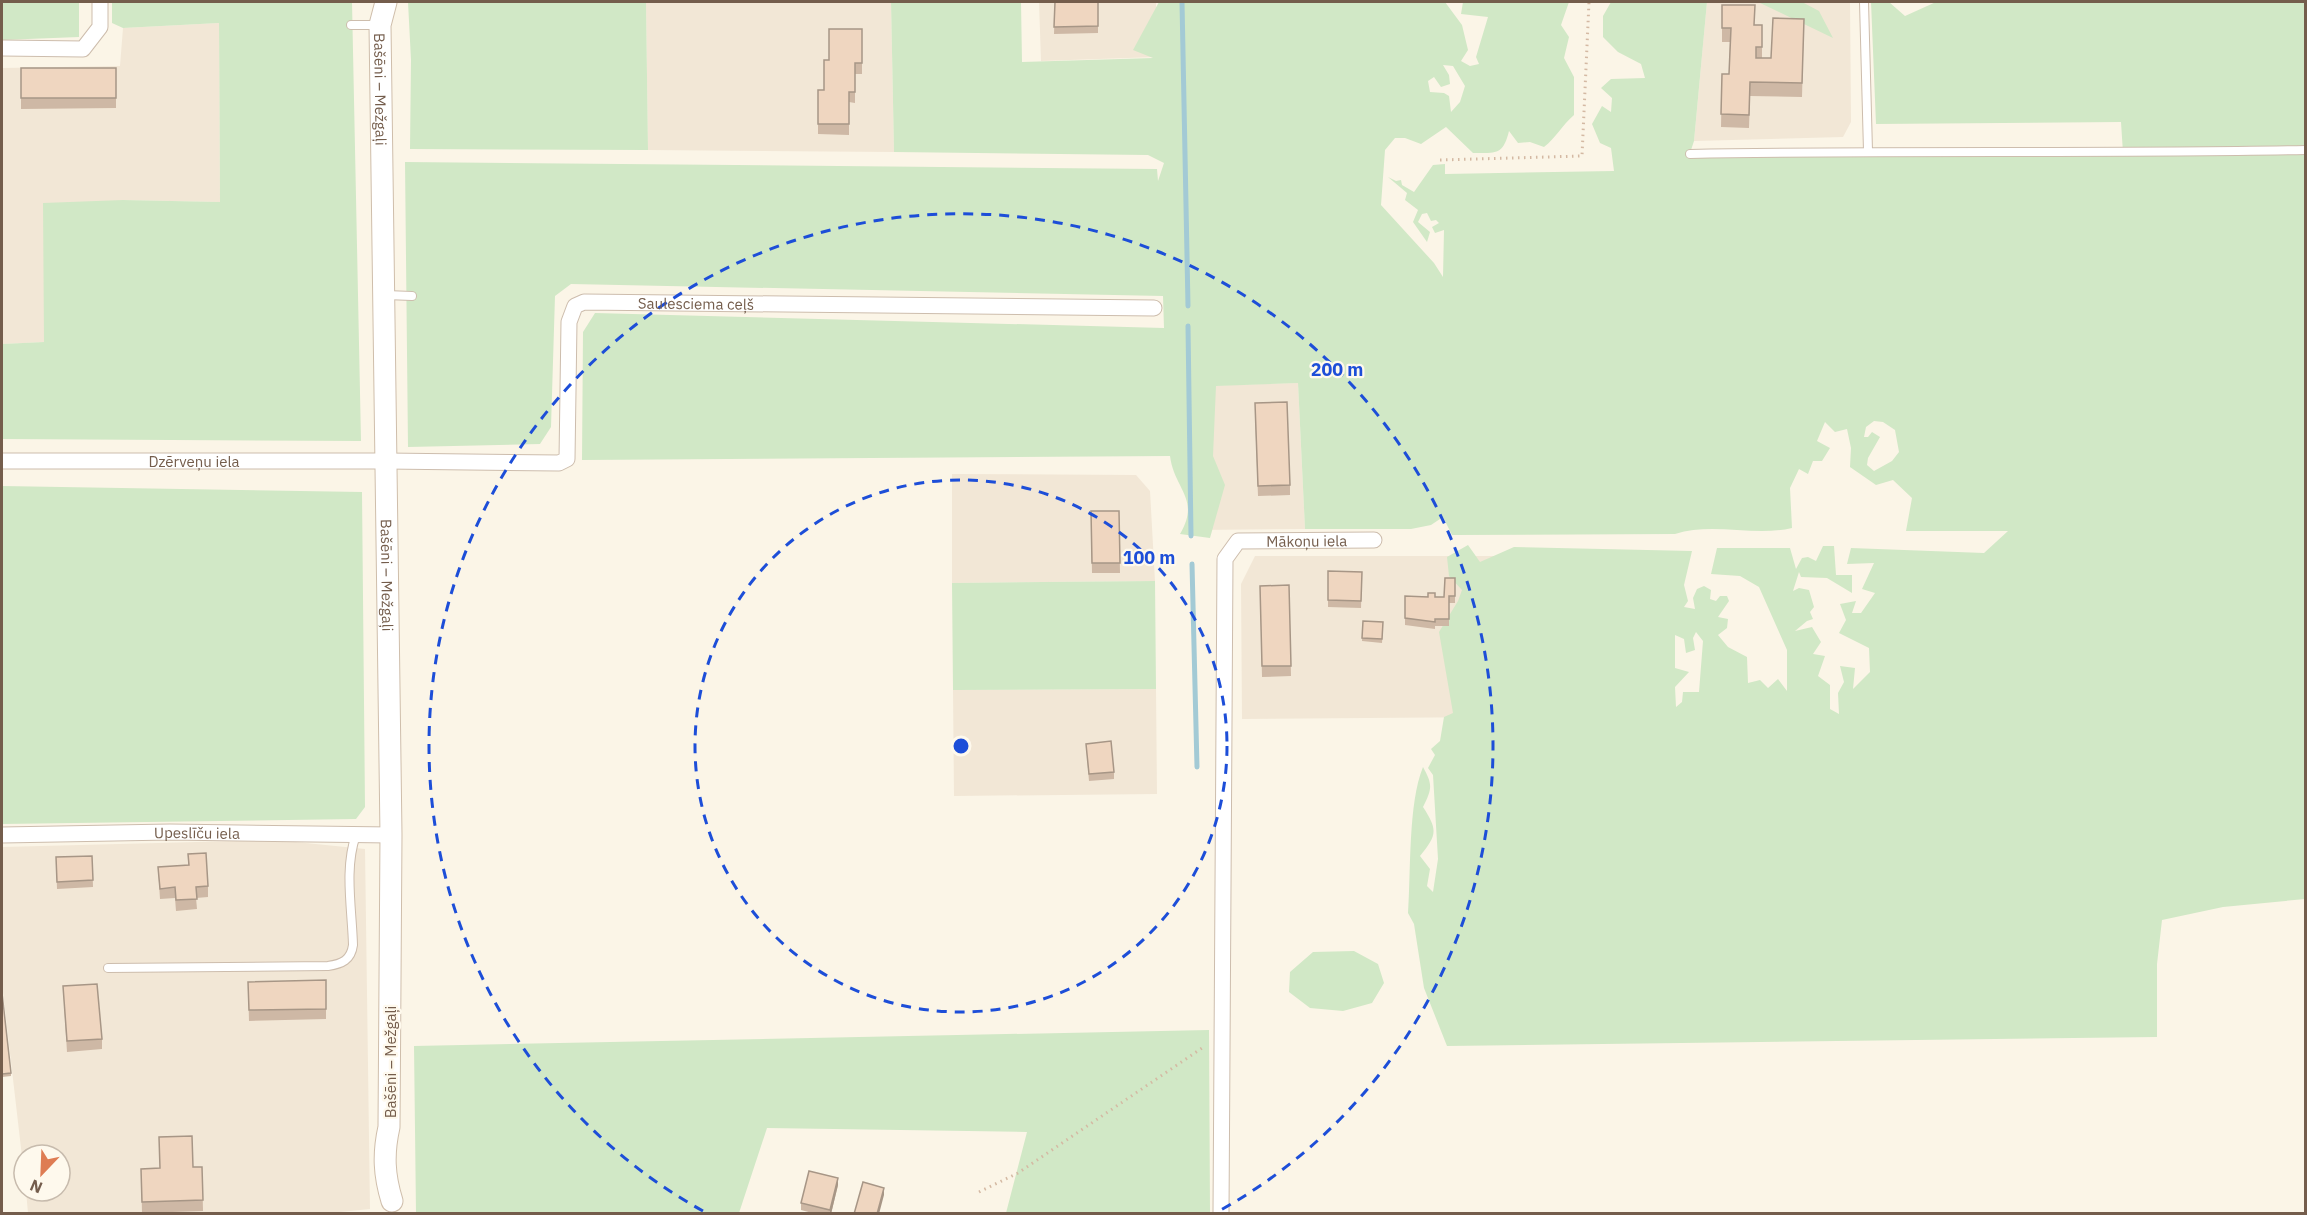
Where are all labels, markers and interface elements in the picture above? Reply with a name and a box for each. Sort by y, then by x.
street label: Bašēni – Mežgaļi [371,33,391,146]
street label: Saulesciema ceļš [638,293,754,313]
text: 200 m [1311,358,1363,381]
street label: Dzērveņu iela [148,452,240,471]
street label: Bašēni – Mežgaļi [377,519,398,632]
street label: Mākoņu iela [1266,531,1347,550]
text: 100 m [1123,546,1175,569]
centre of rings [951,736,971,756]
street label: Upeslīču iela [154,822,240,842]
street label: Bašēni – Mežgaļi [381,1006,400,1118]
north arrow [12,1143,72,1203]
text: N [27,1175,45,1198]

